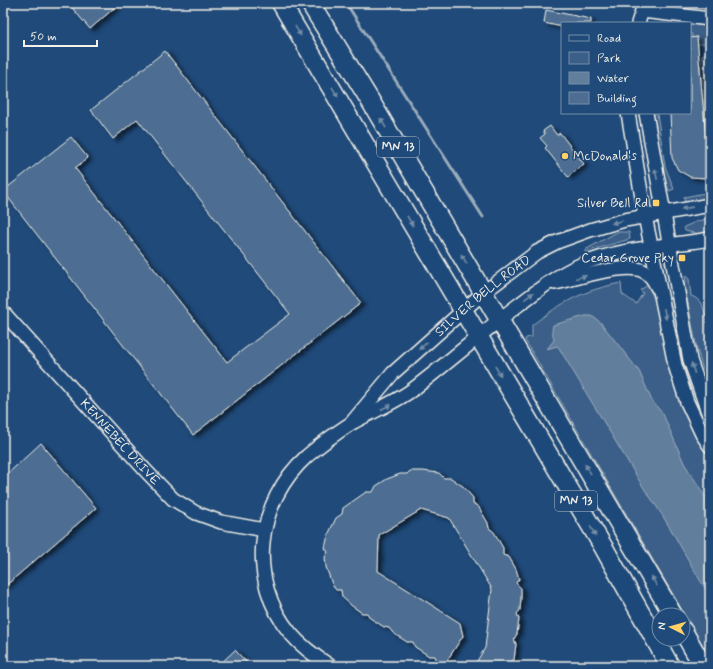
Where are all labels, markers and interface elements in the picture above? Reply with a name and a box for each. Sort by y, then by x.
scale bar [24,22,97,48]
legend [561,22,691,114]
one-way arrow [295,25,302,37]
text: 50 m [30,29,57,45]
text: Road [597,31,621,47]
text: Park [597,51,621,67]
text: Water [597,71,629,87]
one-way arrow [332,86,339,98]
text: Building [597,91,637,108]
one-way arrow [380,117,387,129]
road number: MN 13 [377,137,419,157]
place label: McDonald's [573,148,637,165]
marker: McDonald's [560,151,570,161]
one-way arrow [653,168,659,180]
place label: Silver Bell Rd [577,195,648,212]
marker: Silver Bell Rd [651,198,661,208]
one-way arrow [681,205,693,211]
one-way arrow [406,215,413,227]
one-way arrow [611,219,623,225]
place label: Cedar Grove Pky [581,250,674,267]
street label: SILVER BELL ROAD [431,251,534,340]
one-way arrow [460,253,467,265]
marker: Cedar Grove Pky [677,253,687,263]
one-way arrow [575,274,587,280]
one-way arrow [524,292,535,301]
one-way arrow [663,308,669,320]
one-way arrow [418,341,429,350]
one-way arrow [690,362,696,374]
one-way arrow [495,365,502,377]
street label: KENNEBEC DRIVE [76,395,164,489]
one-way arrow [380,404,392,410]
one-way arrow [584,463,591,475]
road number: MN 13 [555,491,597,511]
one-way arrow [590,525,597,537]
one-way arrow [650,575,657,587]
north arrow [651,607,691,647]
text: N [655,622,669,630]

